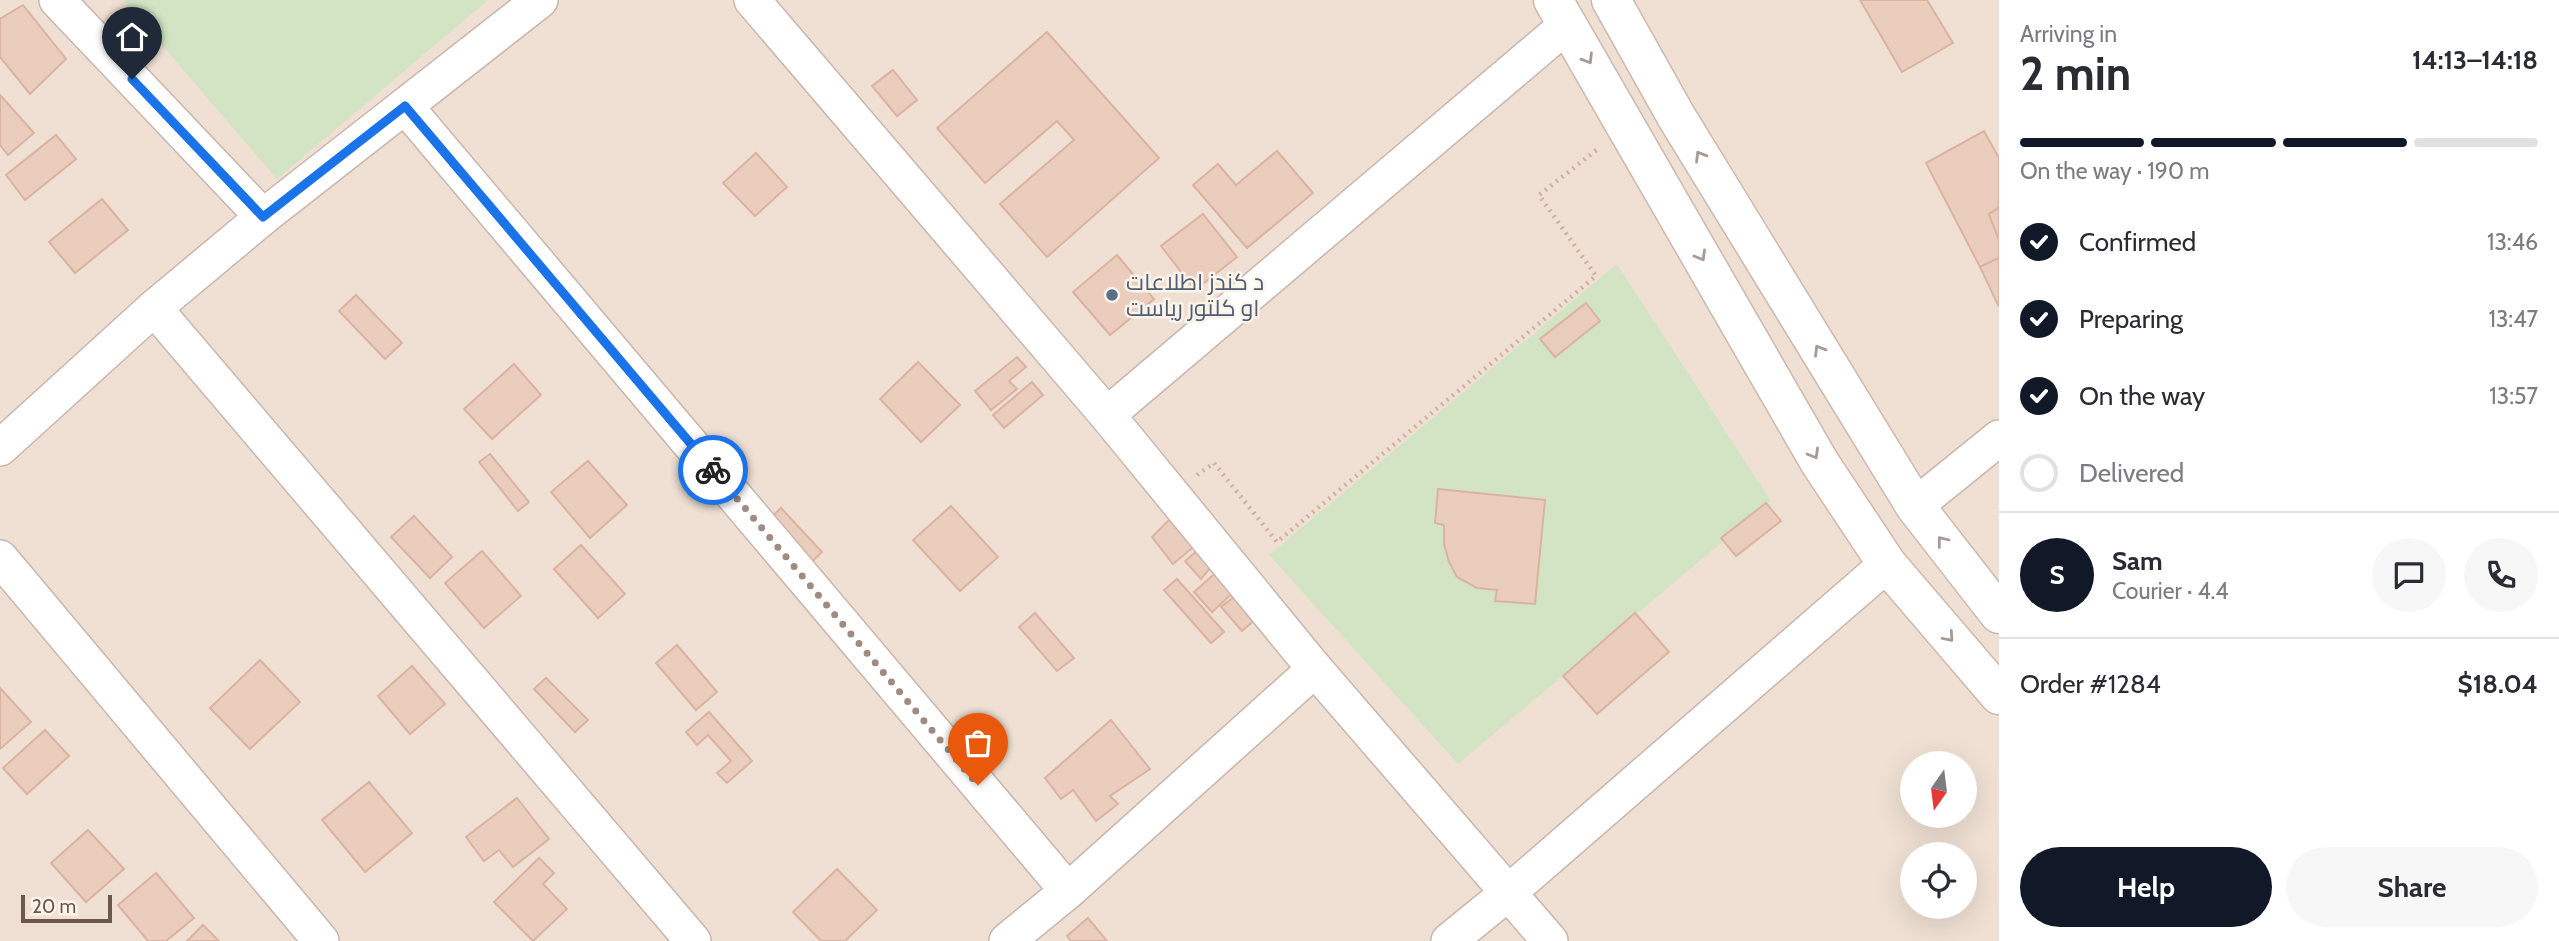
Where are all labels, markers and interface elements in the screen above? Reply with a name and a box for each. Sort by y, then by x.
pin [102,7,162,79]
icon: home [113,18,151,56]
text: Arriving in [2020,20,2117,48]
text: 14:13–14:18 [2412,44,2538,76]
text: 2 min [2020,46,2131,102]
one-way arrow [1579,52,1592,65]
one-way arrow [1696,151,1709,164]
text: On the way · 190 m [2020,157,2209,185]
icon: check [2020,223,2058,261]
text: Confirmed [2079,226,2196,258]
text: 13:46 [2487,228,2538,256]
one-way arrow [1693,249,1706,261]
place label: د کندز اطلاعات او کلتور ریاست [1126,268,1264,322]
marker: د کندز اطلاعات او کلتور ریاست [1104,287,1120,303]
icon: check [2020,300,2058,338]
text: Preparing [2079,303,2183,335]
text: 13:47 [2488,305,2538,333]
one-way arrow [1814,345,1827,358]
icon: check [2020,377,2058,415]
text: On the way [2079,380,2205,412]
text: 13:57 [2489,382,2538,410]
courier [678,435,748,505]
one-way arrow [1806,446,1819,459]
icon: bike [694,451,732,489]
text: Delivered [2079,457,2184,489]
one-way arrow [1937,537,1950,549]
button: chat [2372,538,2446,612]
button: phone [2464,538,2538,612]
text: Sam [2112,545,2163,577]
text: S [2049,559,2065,591]
text: Courier · 4.4 [2112,577,2229,605]
one-way arrow [1941,628,1953,641]
text: Order #1284 [2020,668,2161,700]
text: $18.04 [2458,668,2538,700]
pin [948,713,1008,785]
icon: bag [959,724,997,762]
north arrow [1900,751,1978,828]
map controls [1900,751,1977,919]
button: locate [1900,842,1977,919]
button: Help [2020,847,2272,927]
button: Share [2286,847,2538,927]
scale bar [21,892,112,924]
text: 20 m [32,895,76,918]

